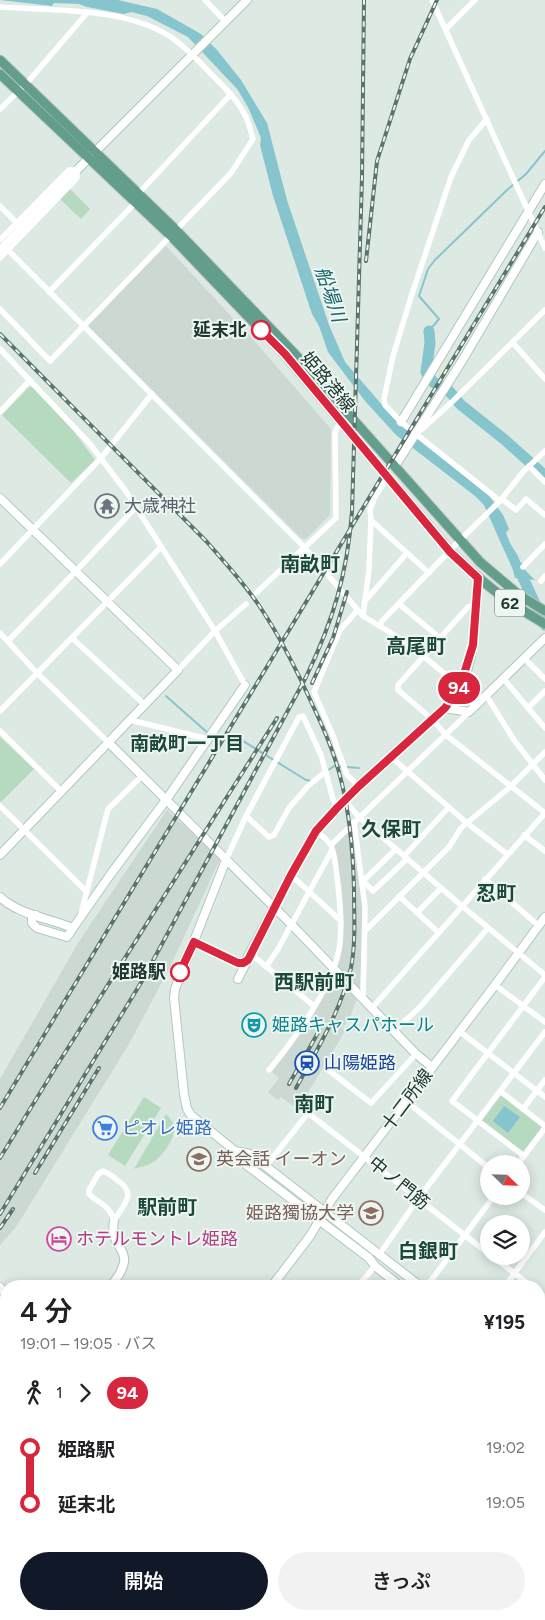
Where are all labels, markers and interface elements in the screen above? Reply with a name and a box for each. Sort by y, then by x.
water label: 船場川 [310,263,351,327]
place label: 延末北 [193,319,247,341]
marker: 延末北 [251,320,271,340]
street label: 姫路港線 [296,347,360,417]
temple icon: 大歳神社 [94,493,120,519]
place label: 大歳神社 [124,495,196,517]
district label: 南畝町 [280,552,340,576]
road number: 62 [495,590,525,616]
district label: 高尾町 [386,634,446,658]
line badge: 94 [436,672,482,704]
text: 94 [448,677,470,699]
district label: 南畝町一丁目 [130,732,244,755]
district label: 久保町 [361,817,421,841]
district label: 忍町 [476,881,516,905]
place label: 姫路駅 [112,961,166,983]
marker: 姫路駅 [170,962,190,982]
district label: 西駅前町 [274,970,354,994]
theatre icon: 姫路キャスパホール [241,1012,267,1038]
place label: 姫路キャスパホール [272,1014,434,1036]
station icon: 山陽姫路 [294,1050,320,1076]
place label: 山陽姫路 [324,1052,396,1074]
street label: 十二所線 [377,1065,437,1135]
district label: 南町 [294,1092,334,1116]
supermarket icon: ピオレ姫路 [92,1115,118,1141]
place label: ピオレ姫路 [122,1117,212,1139]
school or university icon: 英会話 イーオン [186,1146,212,1172]
place label: 英会話 イーオン [216,1148,346,1170]
street label: 中ノ門筋 [364,1152,434,1214]
north arrow [480,1155,530,1205]
map controls [480,1155,530,1265]
district label: 駅前町 [137,1195,197,1219]
school or university icon: 姫路獨協大学 [358,1200,384,1226]
place label: 姫路獨協大学 [246,1202,354,1224]
button: layers [480,1215,530,1265]
hotel icon: ホテルモントレ姫路 [46,1226,72,1252]
place label: ホテルモントレ姫路 [76,1228,238,1250]
district label: 白銀町 [398,1239,458,1263]
text: 4 分 [20,1294,72,1328]
text: ¥195 [484,1311,525,1334]
text: 19:01 – 19:05 · バス [20,1334,156,1353]
icon: walk [20,1379,48,1407]
icon: forward [71,1379,99,1407]
text: 94 [117,1382,138,1404]
text: 1 [56,1383,63,1402]
text: 姫路駅 [58,1438,115,1461]
text: 19:02 [486,1438,525,1457]
text: 延末北 [58,1493,115,1516]
text: 19:05 [486,1493,525,1512]
button: 開始 [20,1552,268,1610]
button: きっぷ [278,1552,525,1610]

